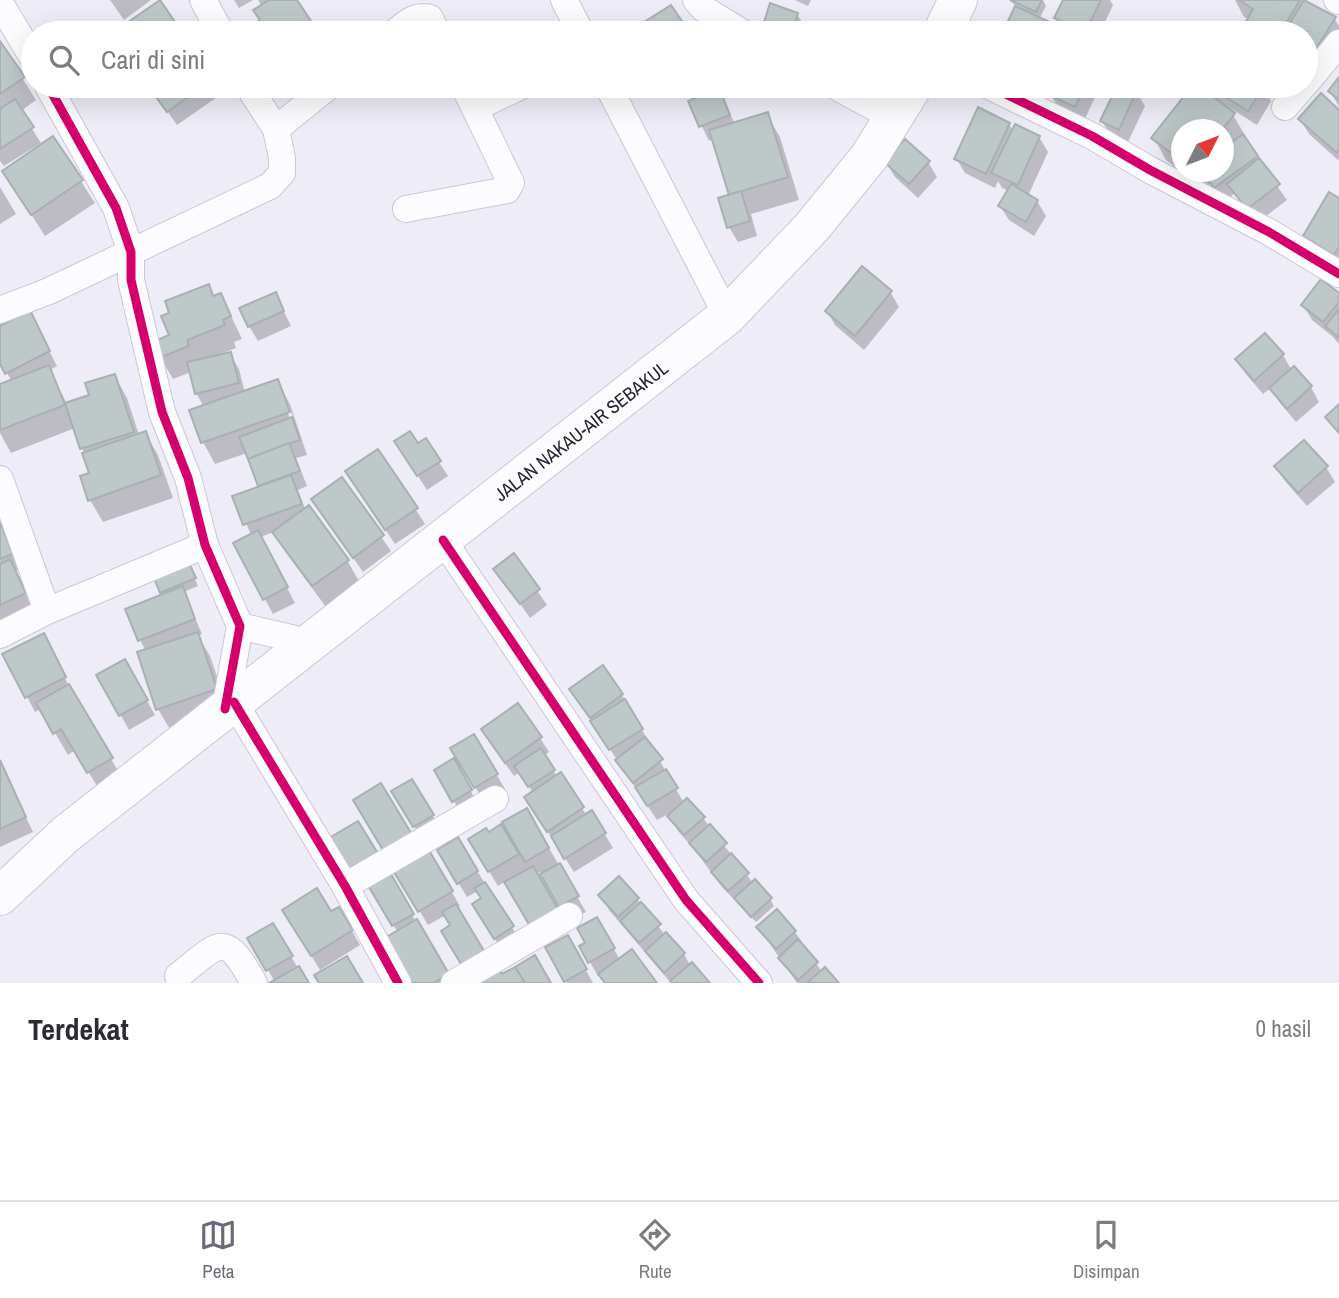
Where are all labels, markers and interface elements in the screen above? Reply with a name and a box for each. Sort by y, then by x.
search box [21,21,1318,98]
icon: search [45,41,83,79]
text: Cari di sini [101,42,205,77]
north arrow [1171,119,1234,182]
street label: JALAN NAKAU-AIR SEBAKUL [489,355,674,507]
text: Terdekat [28,1009,129,1049]
text: 0 hasil [1255,1013,1311,1044]
tab: Peta [199,1216,237,1284]
tab: Rute [636,1216,674,1284]
tab: Disimpan [1073,1216,1140,1284]

